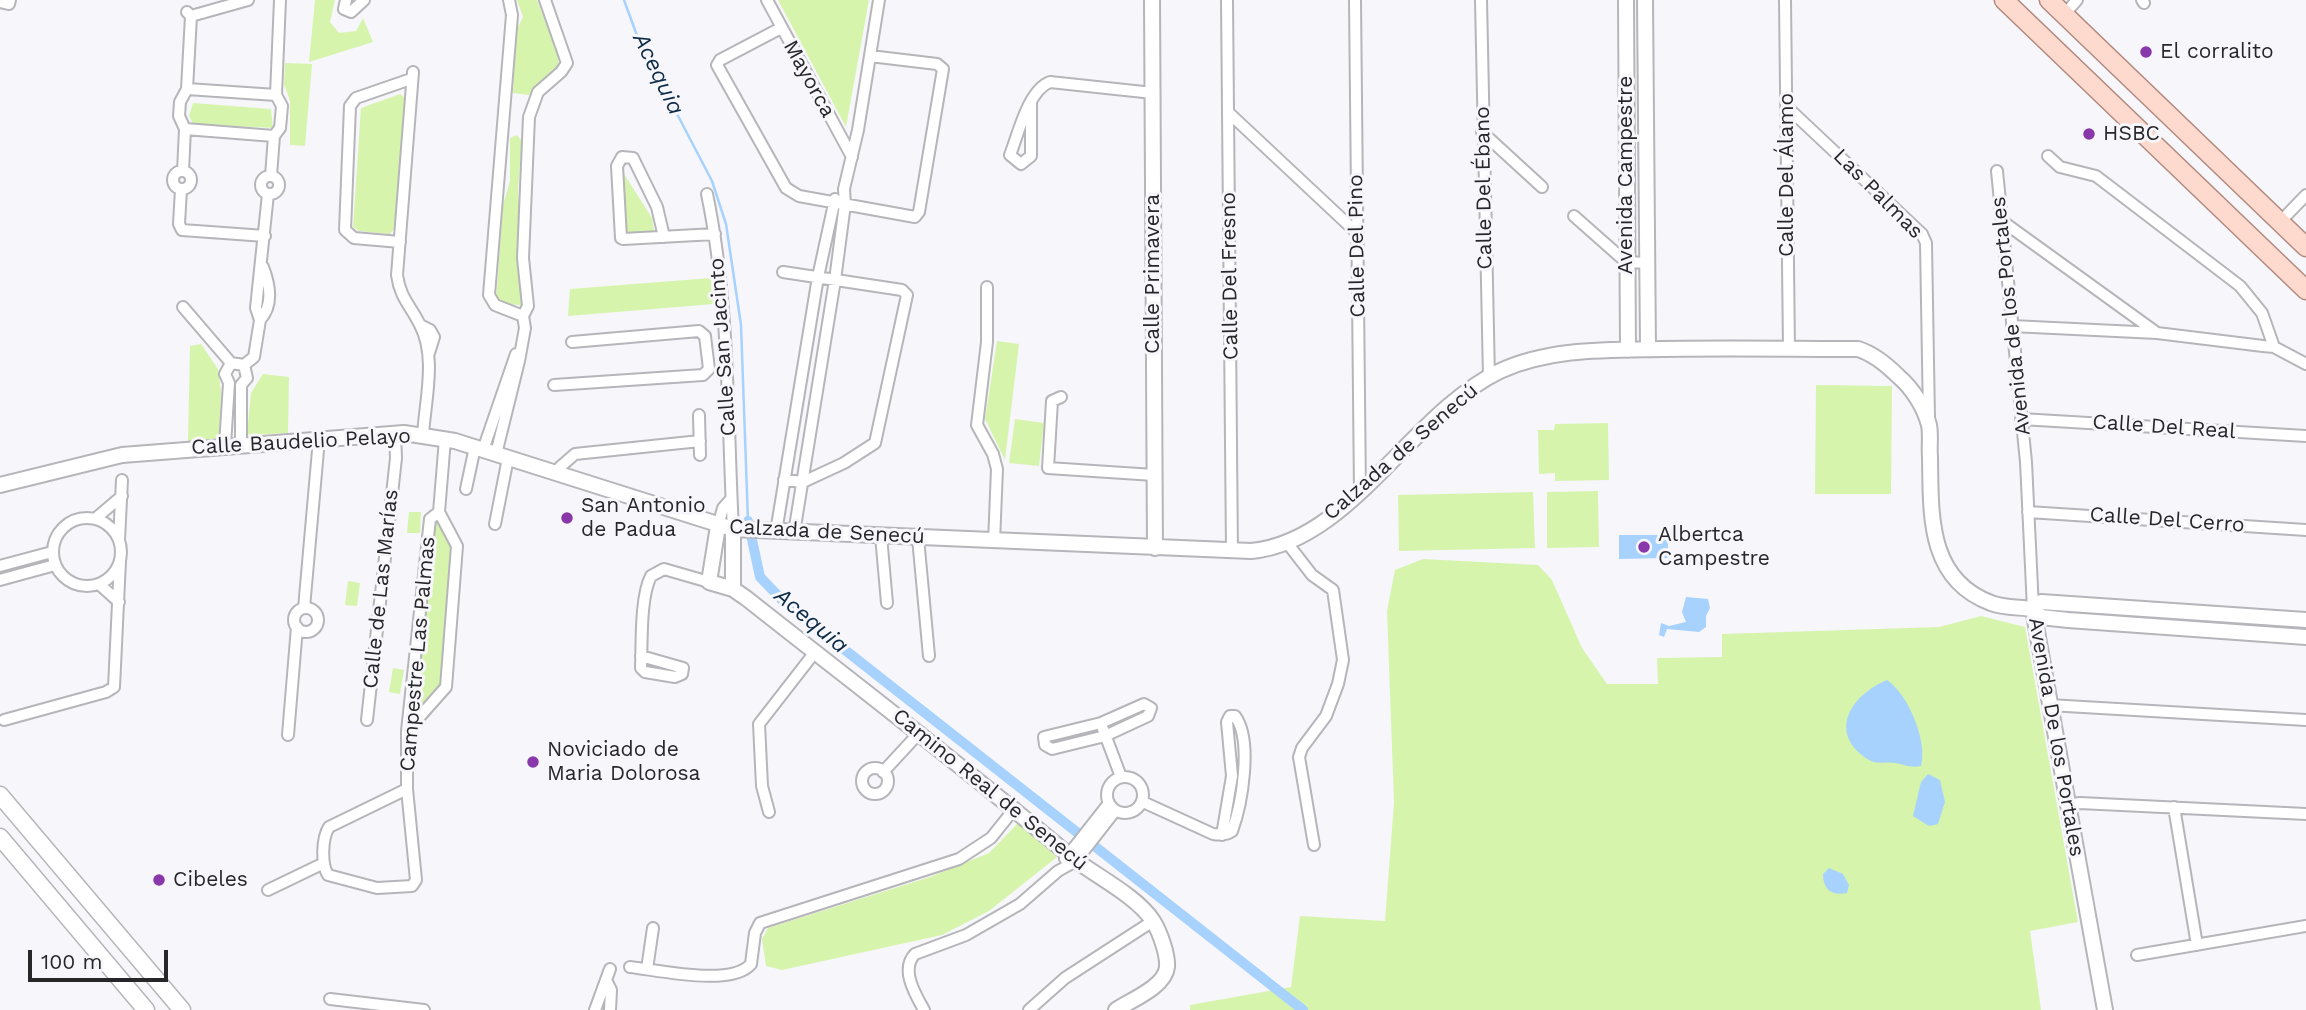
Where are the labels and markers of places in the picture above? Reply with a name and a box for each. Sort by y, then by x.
place label: El corralito [2160,39,2273,65]
marker: El corralito [2138,44,2154,60]
place label: HSBC [2103,121,2160,147]
marker: HSBC [2081,126,2097,142]
place label: San Antonio de Padua [581,493,706,543]
marker: San Antonio de Padua [559,510,575,526]
place label: Albertca Campestre [1658,522,1770,572]
marker: Albertca Campestre [1636,539,1652,555]
place label: Noviciado de Maria Dolorosa [547,737,700,787]
marker: Noviciado de Maria Dolorosa [525,754,541,770]
place label: Cibeles [173,867,248,893]
marker: Cibeles [151,872,167,888]

